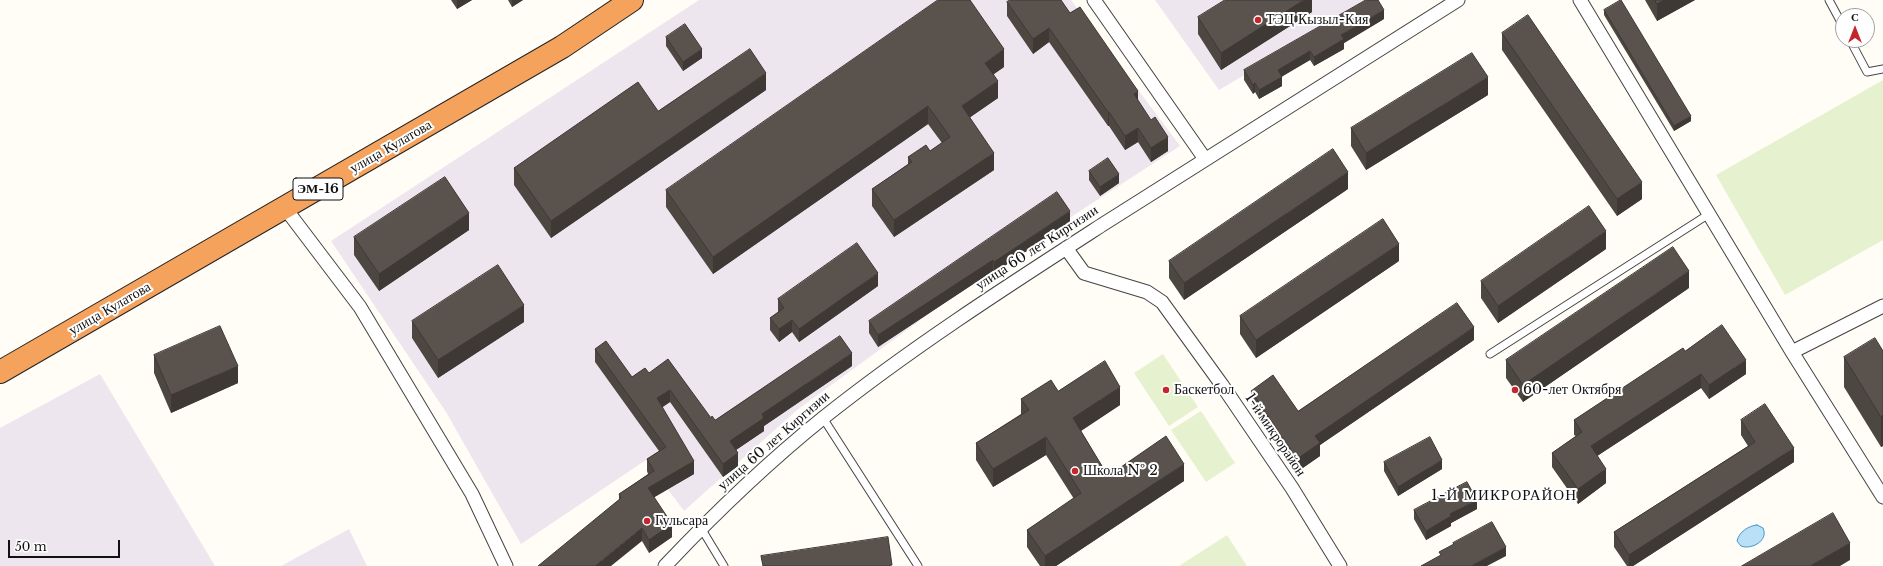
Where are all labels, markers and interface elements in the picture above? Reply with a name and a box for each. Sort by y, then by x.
north arrow [1835,8,1875,48]
text: С [1851,10,1859,24]
place label: ТЭЦ Кызыл-Кия [1266,12,1368,28]
marker: ТЭЦ Кызыл-Кия [1253,15,1263,25]
street label: улица Кулатова [347,117,435,177]
road number: ЭМ-16 [293,178,343,200]
street label: улица 60 лет Киргизии [973,202,1101,294]
street label: улица Кулатова [66,279,154,339]
place label: Баскетбол [1174,382,1234,398]
place label: 60-лет Октября [1523,382,1621,398]
marker: Баскетбол [1161,385,1171,395]
marker: 60-лет Октября [1510,385,1520,395]
street label: улица 60 лет Киргизии [715,388,833,494]
street label: 1-й микрорайон [1241,390,1309,480]
place label: Школа № 2 [1083,463,1158,479]
marker: Школа № 2 [1070,466,1080,476]
district label: 1-Й МИКРОРАЙОН [1431,487,1577,505]
place label: Гульсара [655,513,708,529]
marker: Гульсара [642,516,652,526]
scale bar [10,532,122,558]
text: 50 m [15,539,47,554]

